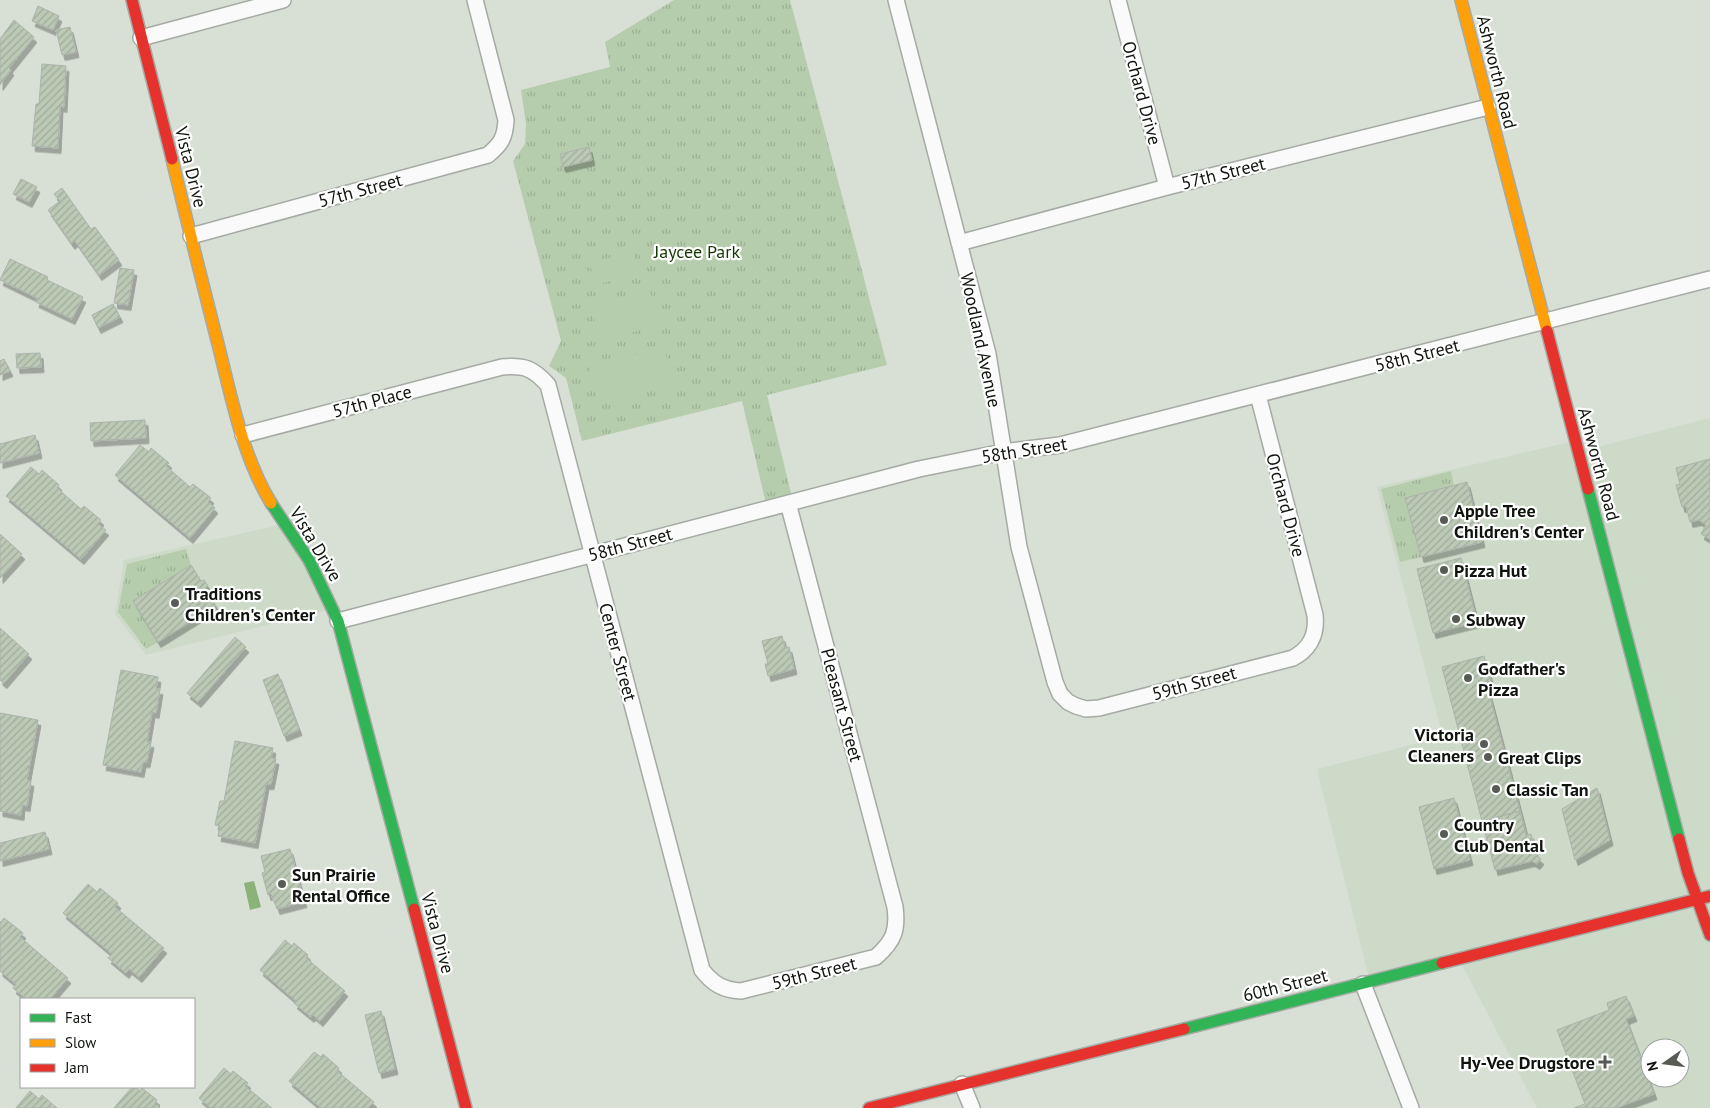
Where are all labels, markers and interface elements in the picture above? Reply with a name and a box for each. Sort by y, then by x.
street label: Ashworth Road [1472,13,1522,131]
street label: Orchard Drive [1117,39,1167,147]
street label: Vista Drive [170,123,212,210]
street label: 57th Street [1179,151,1267,195]
street label: 57th Street [316,168,404,212]
park label: Jaycee Park [653,240,740,263]
street label: Woodland Avenue [955,270,1007,410]
street label: 58th Street [1372,333,1462,377]
street label: 57th Place [330,379,414,423]
street label: Ashworth Road [1573,405,1625,523]
street label: 58th Street [980,432,1068,468]
street label: Orchard Drive [1261,451,1311,559]
place label: Apple Tree Children's Center [1454,499,1585,543]
street label: Vista Drive [284,502,347,585]
marker: Apple Tree Children's Center [1438,514,1450,526]
street label: 58th Street [585,522,675,566]
place label: Pizza Hut [1454,559,1528,582]
marker: Pizza Hut [1438,564,1450,576]
place label: Traditions Children's Center [185,582,316,626]
marker: Traditions Children's Center [169,597,181,609]
street label: Center Street [594,600,642,704]
place label: Subway [1466,608,1526,631]
marker: Subway [1450,613,1462,625]
street label: Pleasant Street [816,646,868,764]
place label: Godfather's Pizza [1478,657,1566,701]
street label: 59th Street [1149,661,1239,705]
marker: Godfather's Pizza [1462,672,1474,684]
place label: Victoria Cleaners [1408,723,1474,767]
marker: Victoria Cleaners [1478,738,1490,750]
place label: Great Clips [1498,746,1582,769]
marker: Great Clips [1482,751,1494,763]
place label: Classic Tan [1506,778,1589,801]
marker: Classic Tan [1490,783,1502,795]
place label: Country Club Dental [1454,813,1545,857]
marker: Country Club Dental [1438,828,1450,840]
place label: Sun Prairie Rental Office [292,863,390,907]
marker: Sun Prairie Rental Office [276,878,288,890]
street label: Vista Drive [416,889,460,976]
street label: 59th Street [769,951,859,995]
street label: 60th Street [1240,963,1330,1007]
legend [20,998,195,1088]
text: Fast [65,1008,92,1027]
text: Slow [65,1033,96,1052]
north arrow [1640,1038,1690,1088]
place label: Hy-Vee Drugstore [1460,1051,1595,1074]
marker: Hy-Vee Drugstore [1599,1056,1611,1068]
text: Jam [64,1058,89,1077]
text: N [1643,1060,1662,1073]

